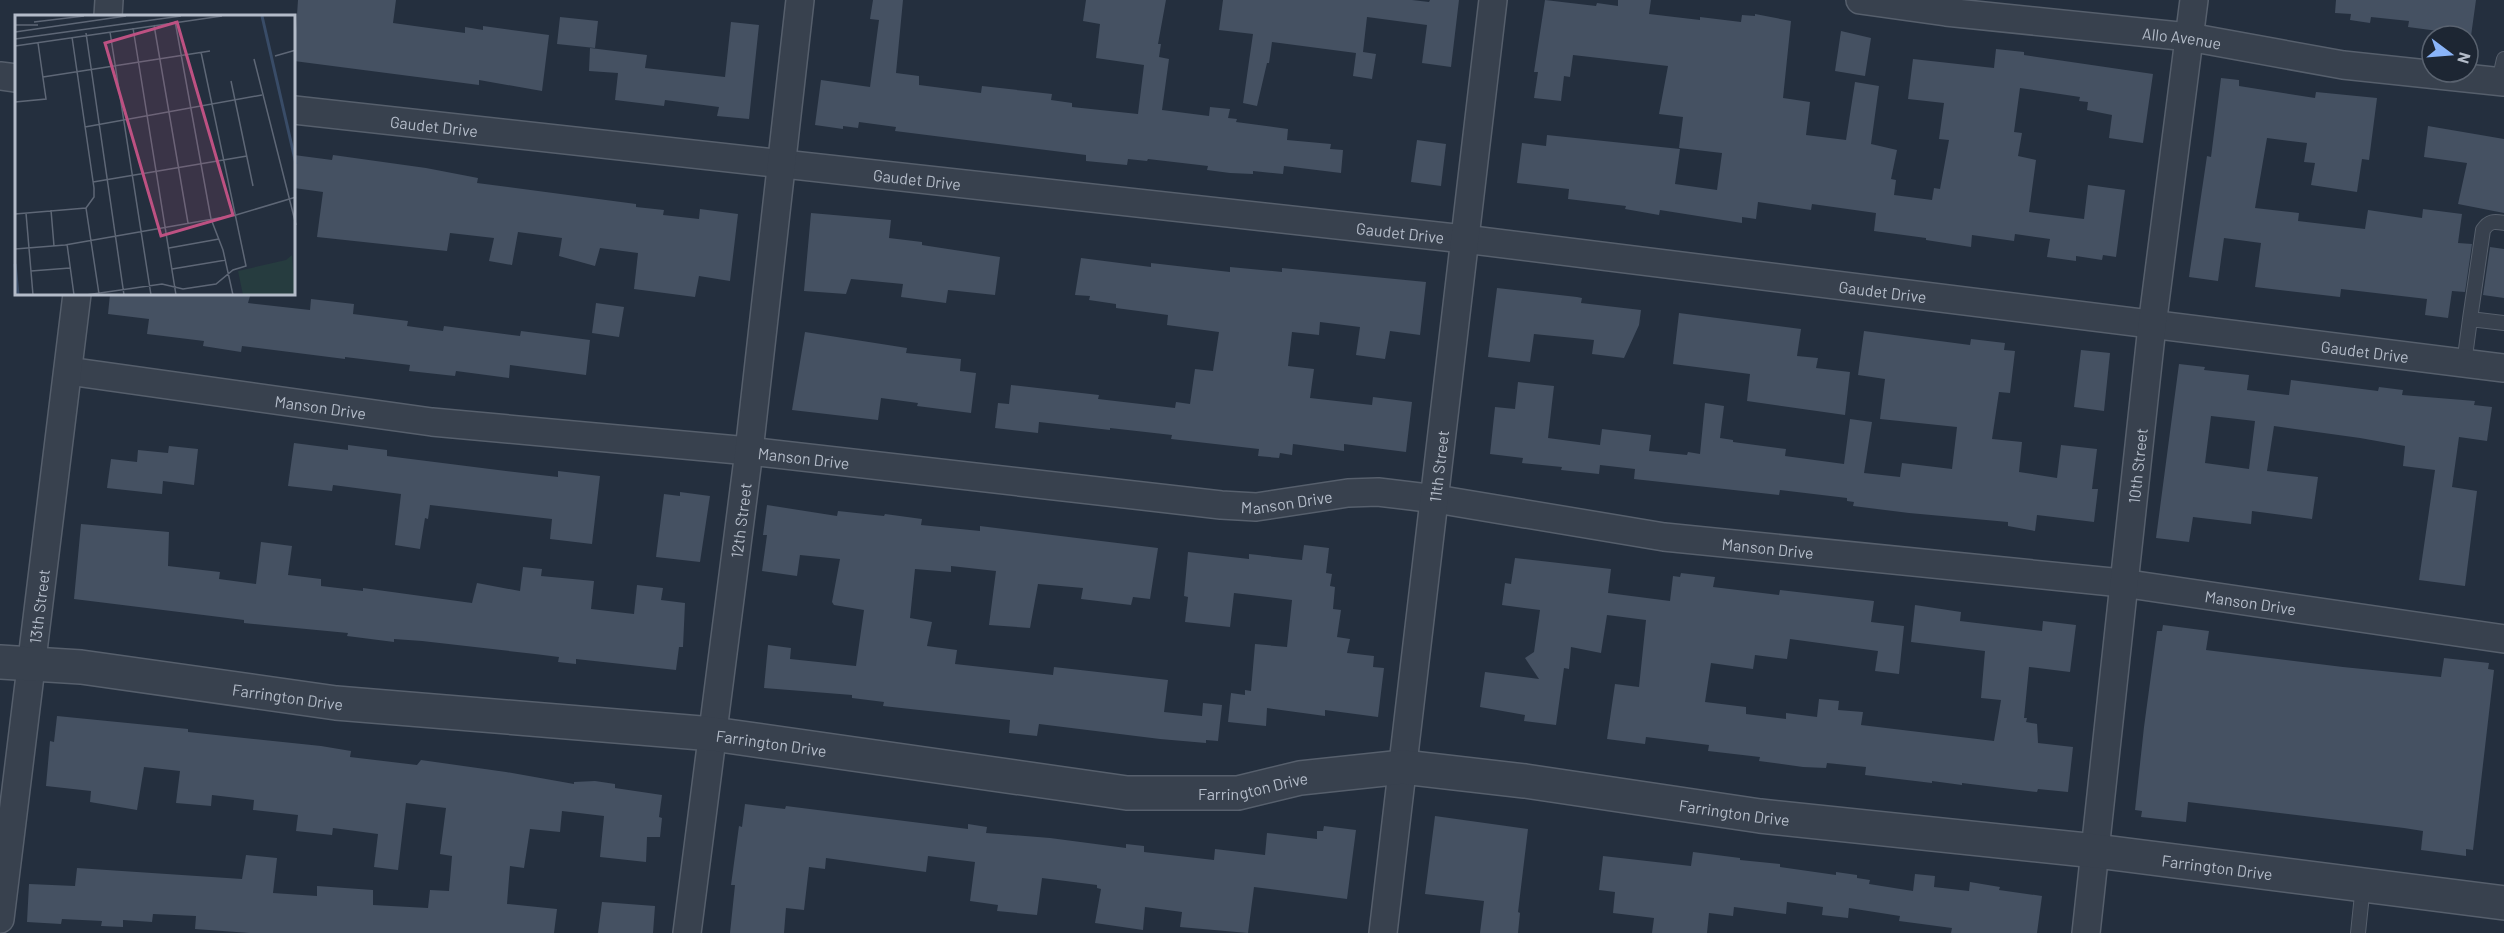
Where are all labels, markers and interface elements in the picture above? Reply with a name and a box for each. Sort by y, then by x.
inset map [15,15,296,296]
street label: Allo Avenue [2141,23,2223,52]
north arrow [2420,24,2480,84]
text: N [2454,51,2475,66]
street label: Gaudet Drive [389,111,479,140]
street label: Gaudet Drive [872,164,962,193]
street label: Gaudet Drive [1355,218,1445,246]
street label: Gaudet Drive [1838,276,1928,306]
street label: Gaudet Drive [2320,336,2410,366]
street label: Manson Drive [274,391,368,422]
street label: 10th Street [2123,427,2150,505]
street label: 11th Street [1424,429,1452,503]
street label: Manson Drive [757,443,851,472]
street label: 12th Street [726,482,754,559]
street label: Manson Drive [1240,486,1334,517]
street label: Manson Drive [1721,533,1815,561]
street label: 13th Street [24,568,53,645]
street label: Manson Drive [2204,586,2298,618]
street label: Farrington Drive [231,679,344,713]
street label: Farrington Drive [715,725,828,760]
street label: Farrington Drive [1198,768,1309,803]
street label: Farrington Drive [1678,795,1791,829]
street label: Farrington Drive [2161,850,2274,883]

